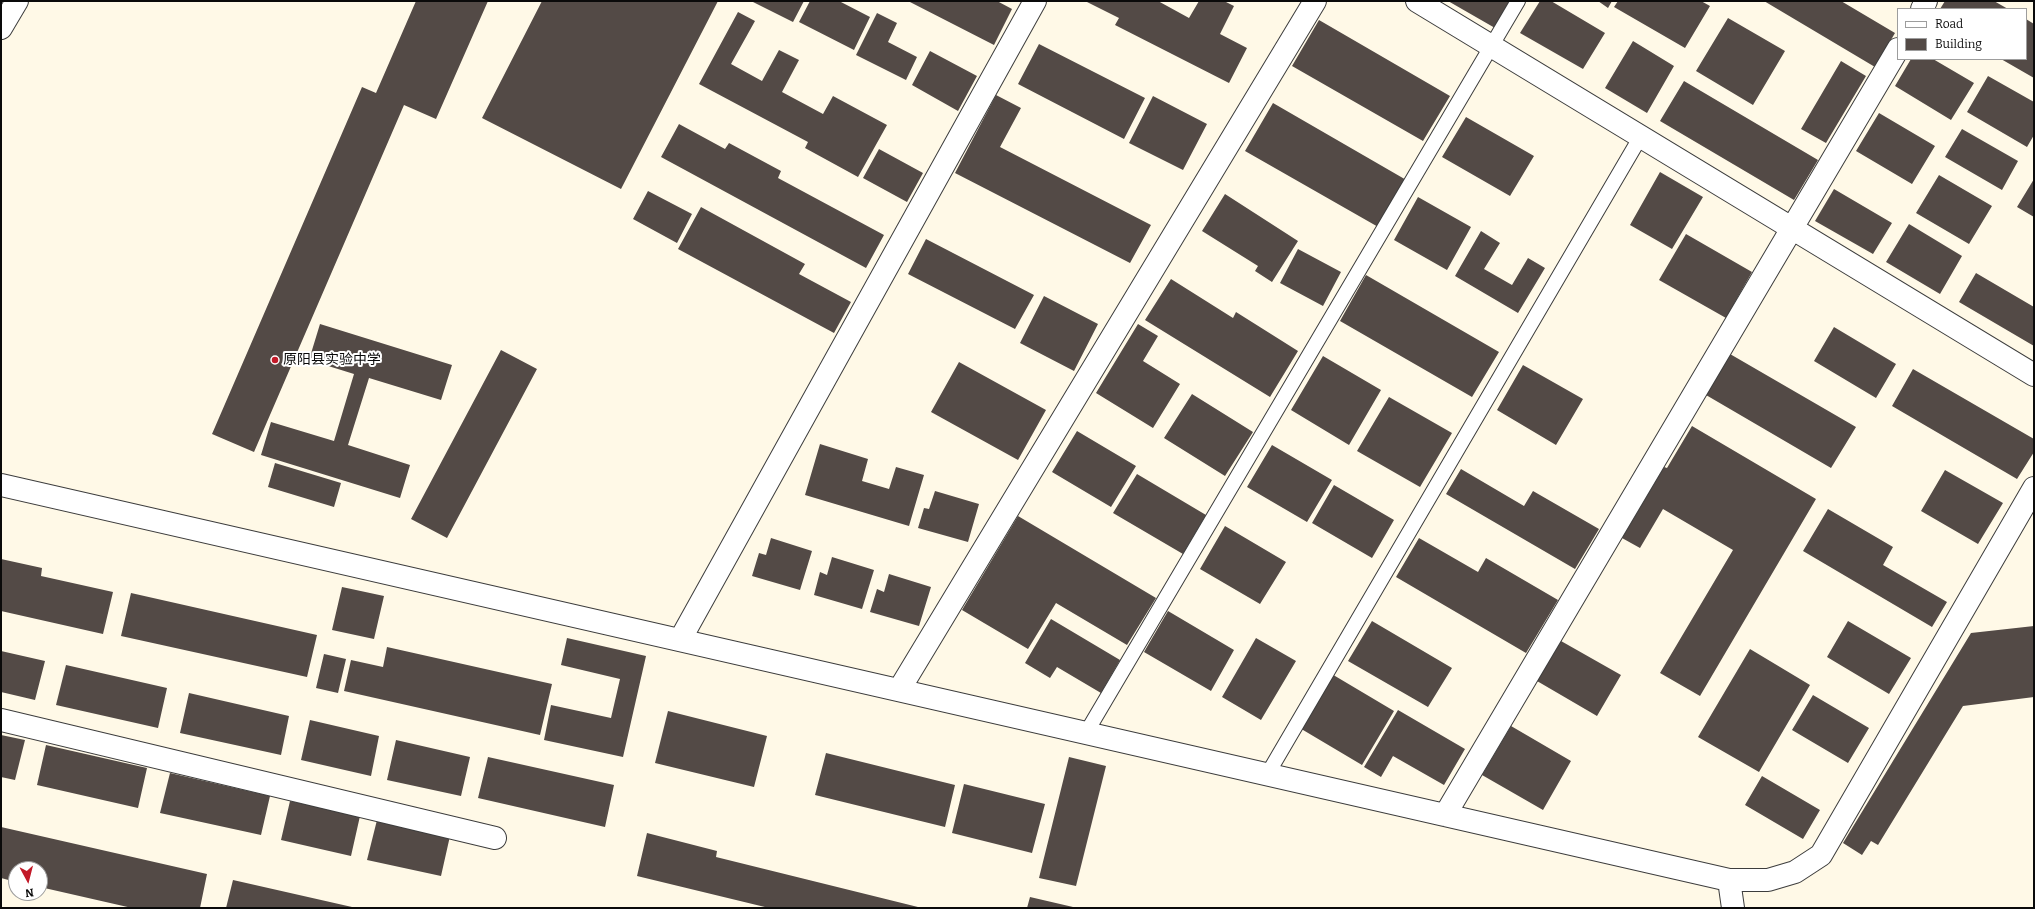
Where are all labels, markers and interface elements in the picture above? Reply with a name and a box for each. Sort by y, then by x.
legend [1897,8,2027,60]
text: Road [1935,17,1963,31]
text: Building [1935,37,1982,51]
place label: 原阳县实验中学 [283,352,381,368]
marker: 原阳县实验中学 [270,355,280,365]
north arrow [8,861,48,901]
text: N [24,885,34,899]

